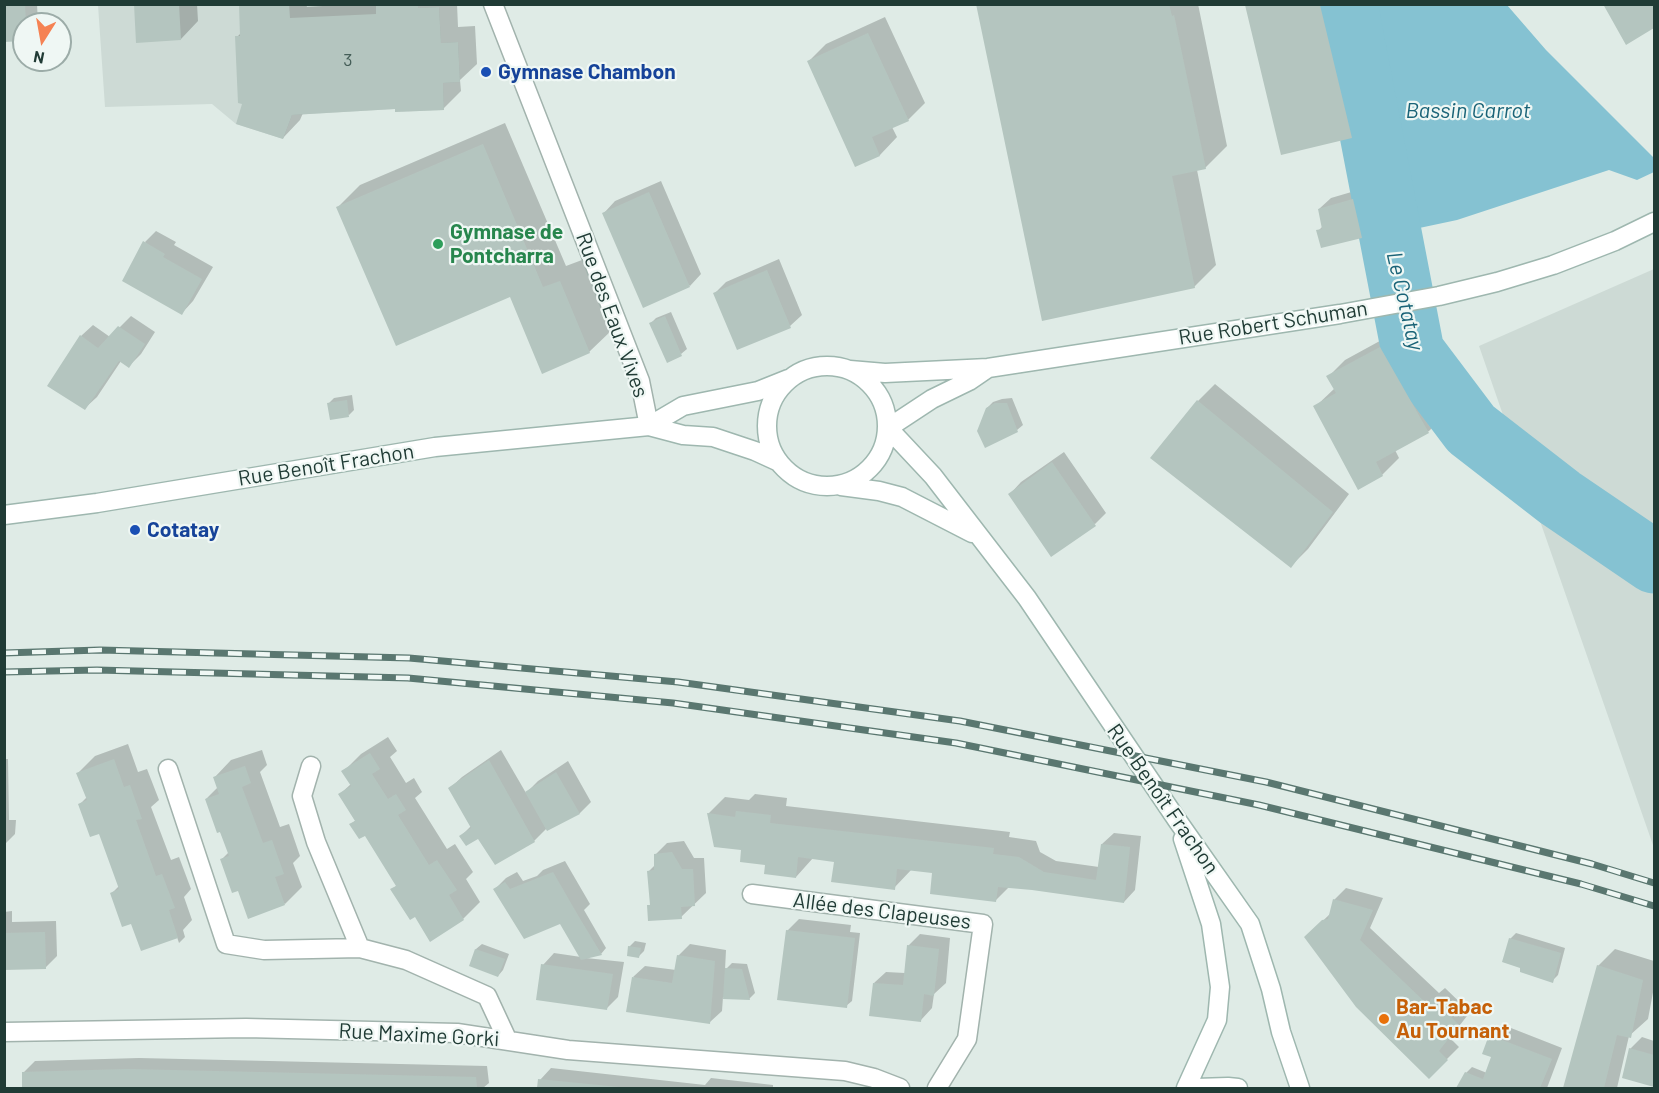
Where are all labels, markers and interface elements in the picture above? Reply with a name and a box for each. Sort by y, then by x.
north arrow [12,12,72,72]
text: N [32,48,46,69]
house number: 3 [343,49,353,71]
place label: Gymnase Chambon [498,59,676,85]
marker: Gymnase Chambon [479,65,493,79]
water label: Bassin Carrot [1405,98,1531,124]
place label: Gymnase de Pontcharra [450,219,563,269]
street label: Rue des Eaux Vives [570,229,654,401]
marker: Gymnase de Pontcharra [431,237,445,251]
water label: Le Cotatay [1381,249,1429,353]
street label: Rue Robert Schuman [1177,296,1369,350]
street label: Rue Benoît Frachon [236,439,416,491]
place label: Cotatay [147,517,219,543]
marker: Cotatay [128,523,142,537]
street label: Rue Benoît Frachon [1102,719,1224,879]
street label: Allée des Clapeuses [792,888,972,934]
place label: Bar-Tabac Au Tournant [1396,994,1509,1044]
marker: Bar-Tabac Au Tournant [1377,1012,1391,1026]
street label: Rue Maxime Gorki [338,1018,500,1052]

